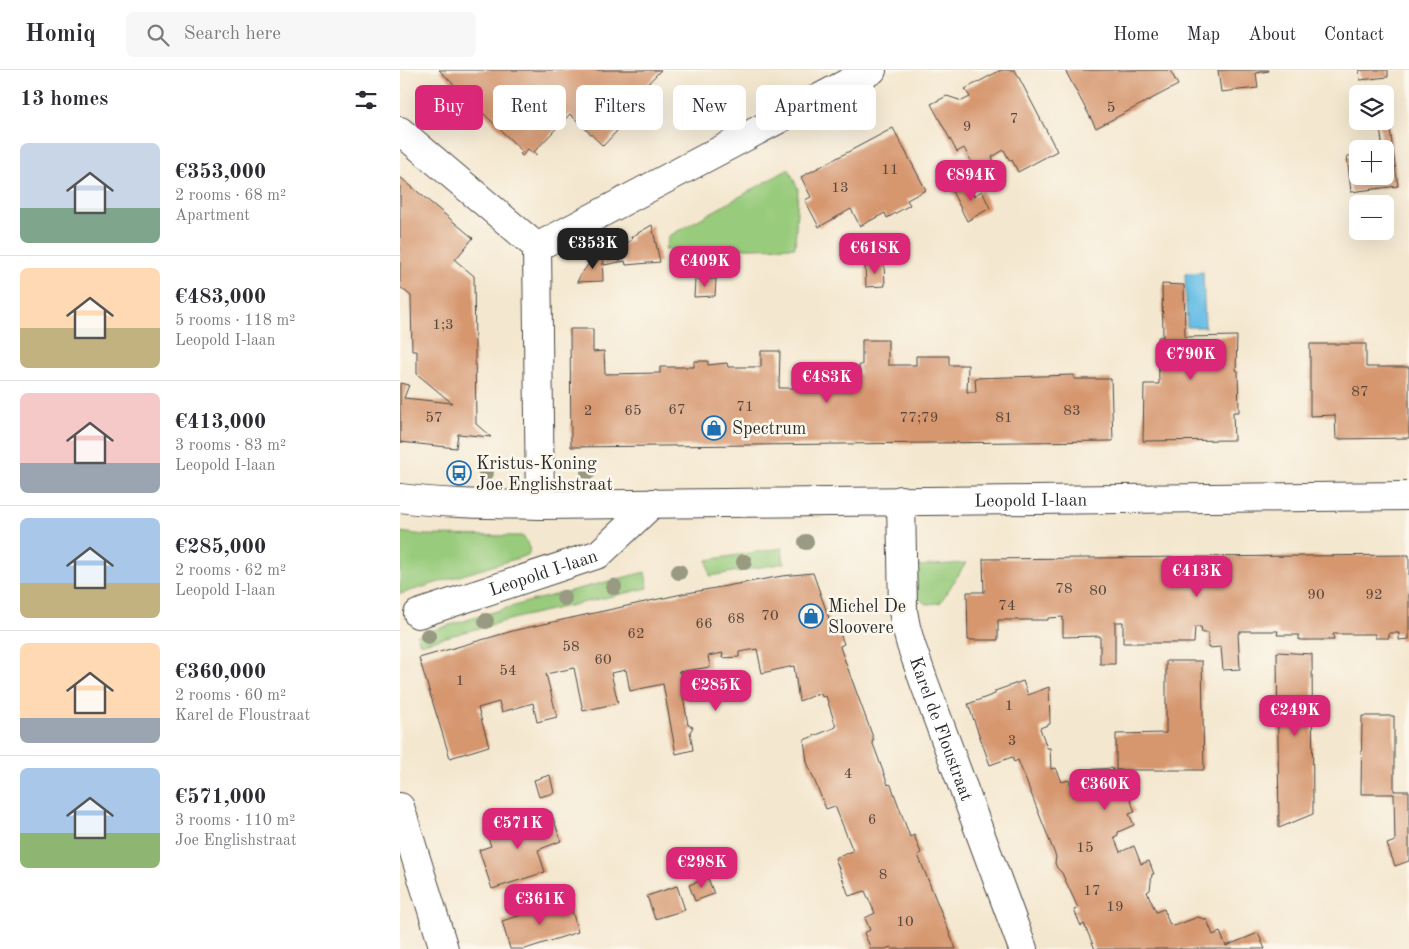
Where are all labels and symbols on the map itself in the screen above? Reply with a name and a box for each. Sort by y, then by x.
house number: 5 [1107,101,1115,116]
house number: 7 [1010,112,1018,127]
house number: 9 [963,120,971,135]
pin: €894K [936,160,1006,202]
house number: 11 [881,163,899,178]
house number: 13 [831,181,849,196]
pin: €353K [558,228,628,270]
pin: €618K [840,232,910,275]
pin: €409K [670,246,740,288]
house number: 1;3 [432,318,454,333]
pin: €790K [1156,338,1226,381]
pin: €483K [792,362,862,404]
house number: 87 [1351,385,1369,400]
house number: 71 [736,400,754,415]
house number: 67 [668,403,686,418]
house number: 2 [584,404,592,419]
house number: 65 [624,404,642,419]
house number: 83 [1063,404,1081,419]
house number: 57 [425,411,443,426]
house number: 77;79 [899,411,939,426]
house number: 81 [995,411,1013,426]
shop icon: Spectrum [701,415,727,441]
place label: Spectrum [732,420,806,438]
place label: Kristus-Koning Joe Englishstraat [476,455,613,494]
bus stop icon: Kristus-Koning Joe Englishstraat [446,460,472,486]
street label: Leopold I-laan [974,491,1088,511]
street label: Leopold I-laan [487,547,600,600]
pin: €413K [1162,556,1232,598]
house number: 78 [1055,582,1073,597]
house number: 80 [1089,584,1107,599]
house number: 90 [1307,588,1325,603]
house number: 92 [1365,588,1383,603]
place label: Michel De Sloovere [828,598,906,637]
house number: 74 [998,599,1016,614]
shop icon: Michel De Sloovere [798,603,824,629]
house number: 70 [761,609,779,624]
house number: 68 [727,612,745,627]
house number: 66 [695,617,713,632]
house number: 62 [627,627,645,642]
house number: 58 [562,640,580,655]
house number: 60 [594,653,612,668]
street label: Karel de Floustraat [906,655,975,803]
house number: 54 [499,664,517,679]
pin: €285K [681,670,751,712]
house number: 1 [456,674,464,689]
pin: €249K [1260,694,1330,737]
house number: 1 [1005,699,1013,714]
house number: 3 [1008,734,1016,749]
house number: 4 [844,767,852,782]
pin: €360K [1070,768,1140,811]
pin: €571K [483,808,553,850]
house number: 6 [868,813,876,828]
house number: 15 [1076,841,1094,856]
pin: €298K [667,846,737,889]
house number: 8 [879,868,887,883]
pin: €361K [505,884,575,926]
house number: 17 [1083,884,1101,899]
house number: 19 [1106,900,1124,915]
house number: 10 [896,915,914,930]

